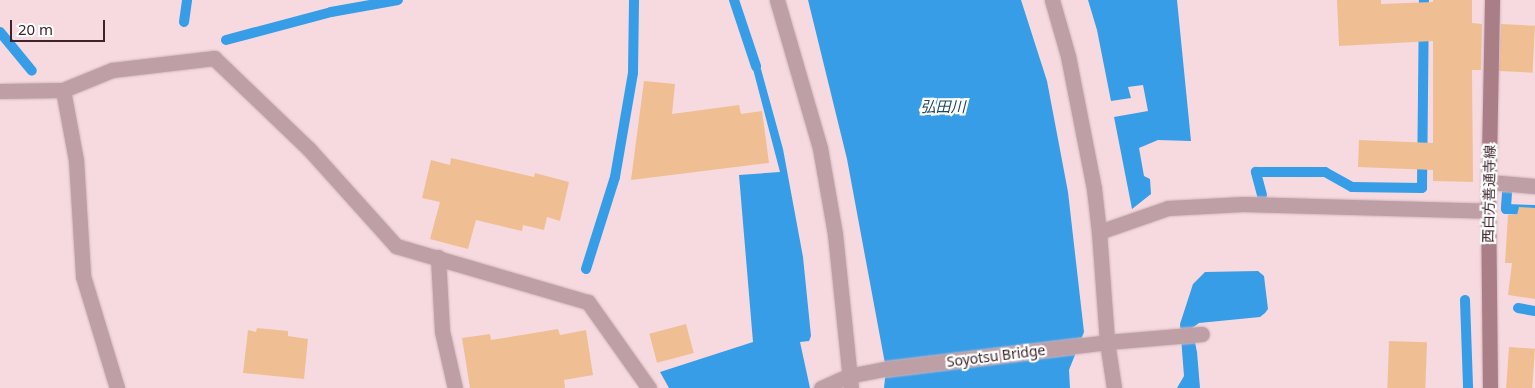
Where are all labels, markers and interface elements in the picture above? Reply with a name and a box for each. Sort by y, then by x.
scale bar [12,10,108,42]
text: 20 m [18,19,53,39]
water label: 弘田川 [921,98,965,116]
street label: 西白方善通寺線 [1480,145,1498,243]
street label: Soyotsu Bridge [946,342,1046,370]

